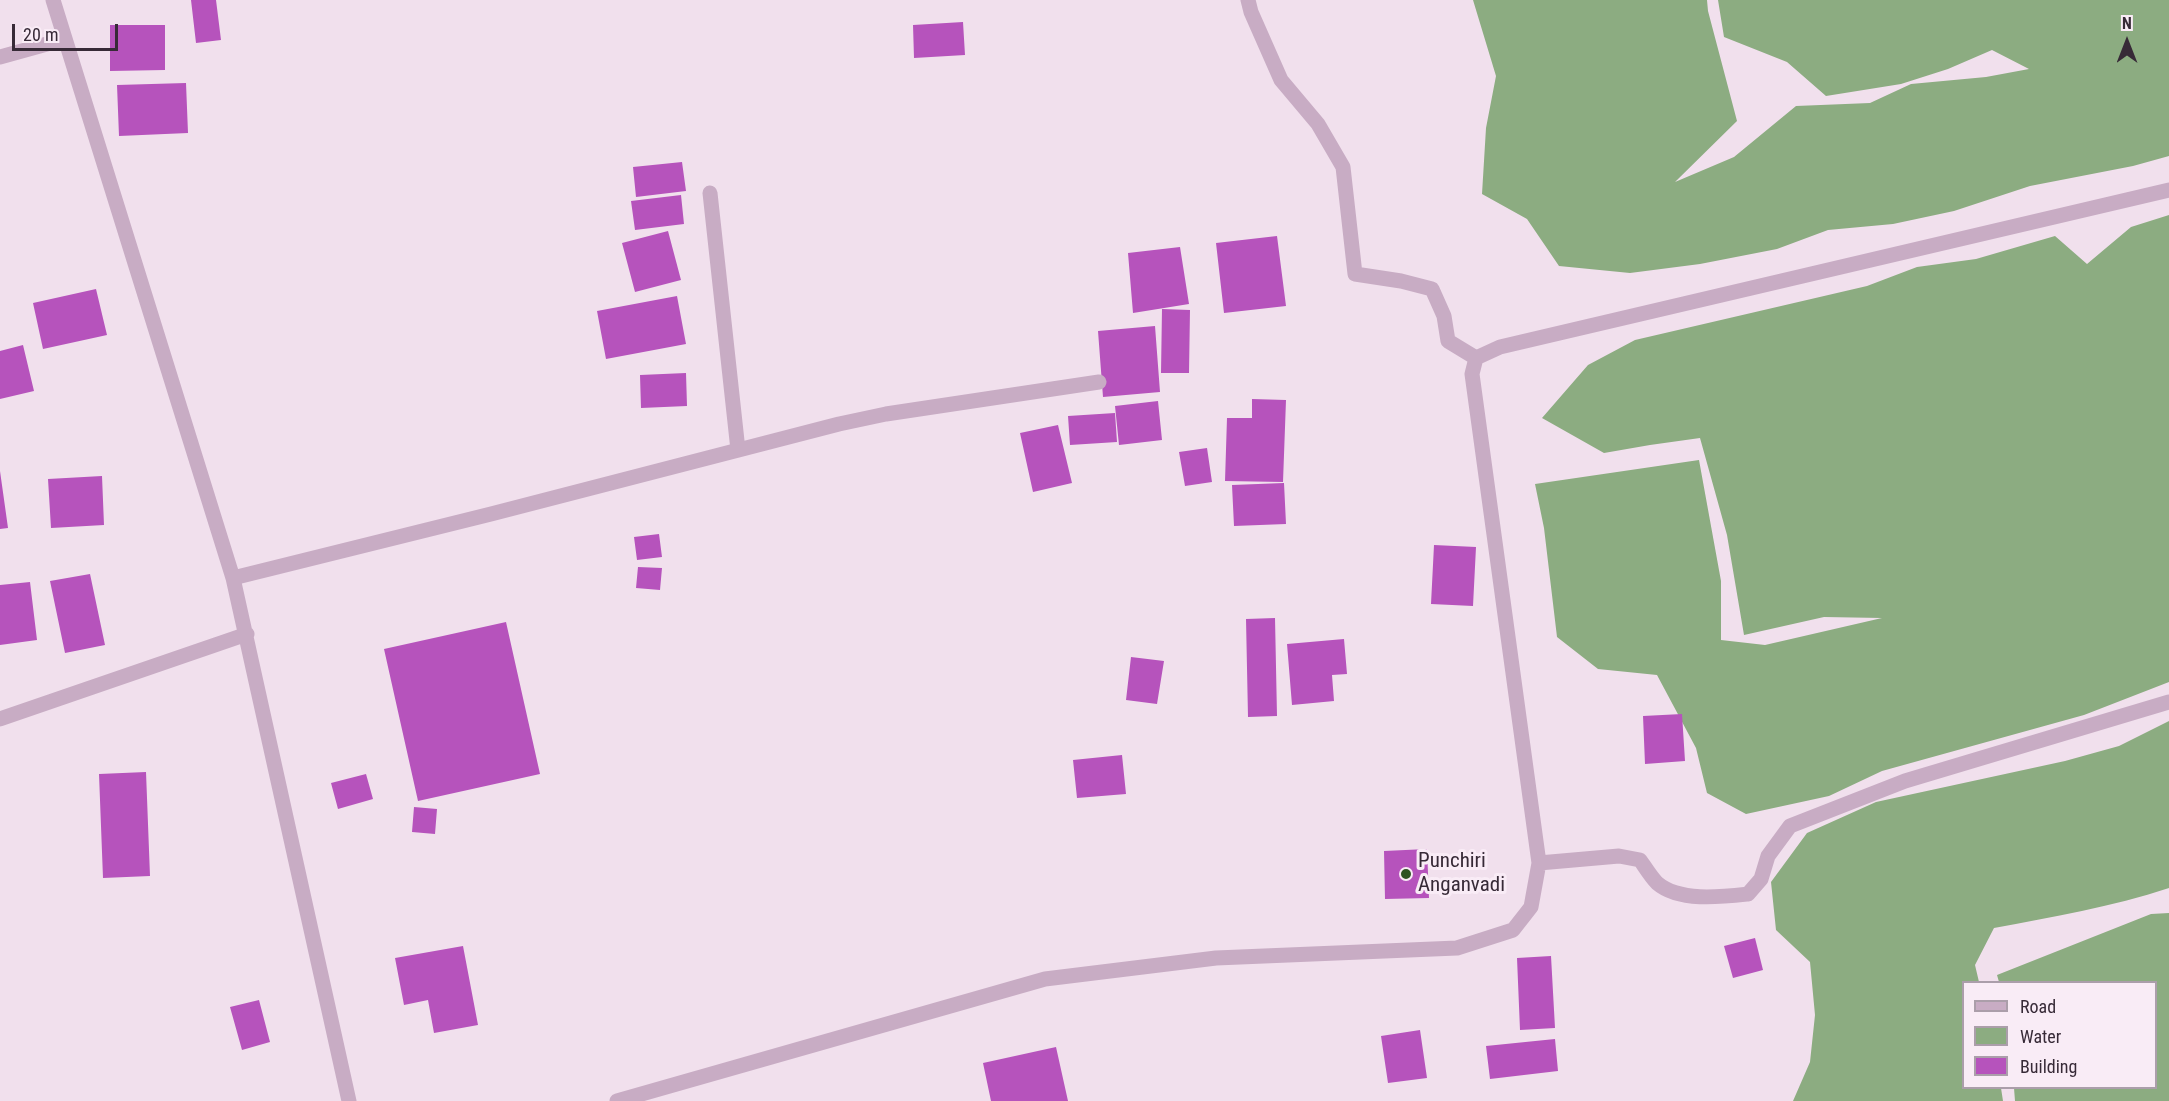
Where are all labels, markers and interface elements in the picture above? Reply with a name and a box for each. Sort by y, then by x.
scale bar [15,12,122,50]
north arrow [2097,12,2157,72]
text: N [2122,14,2132,33]
text: 20 m [23,24,58,45]
place label: Punchiri Anganvadi [1418,849,1505,899]
marker: Punchiri Anganvadi [1399,867,1413,881]
legend [1962,981,2157,1089]
text: Road [2020,996,2056,1017]
text: Water [2020,1026,2061,1047]
text: Building [2020,1056,2077,1077]

